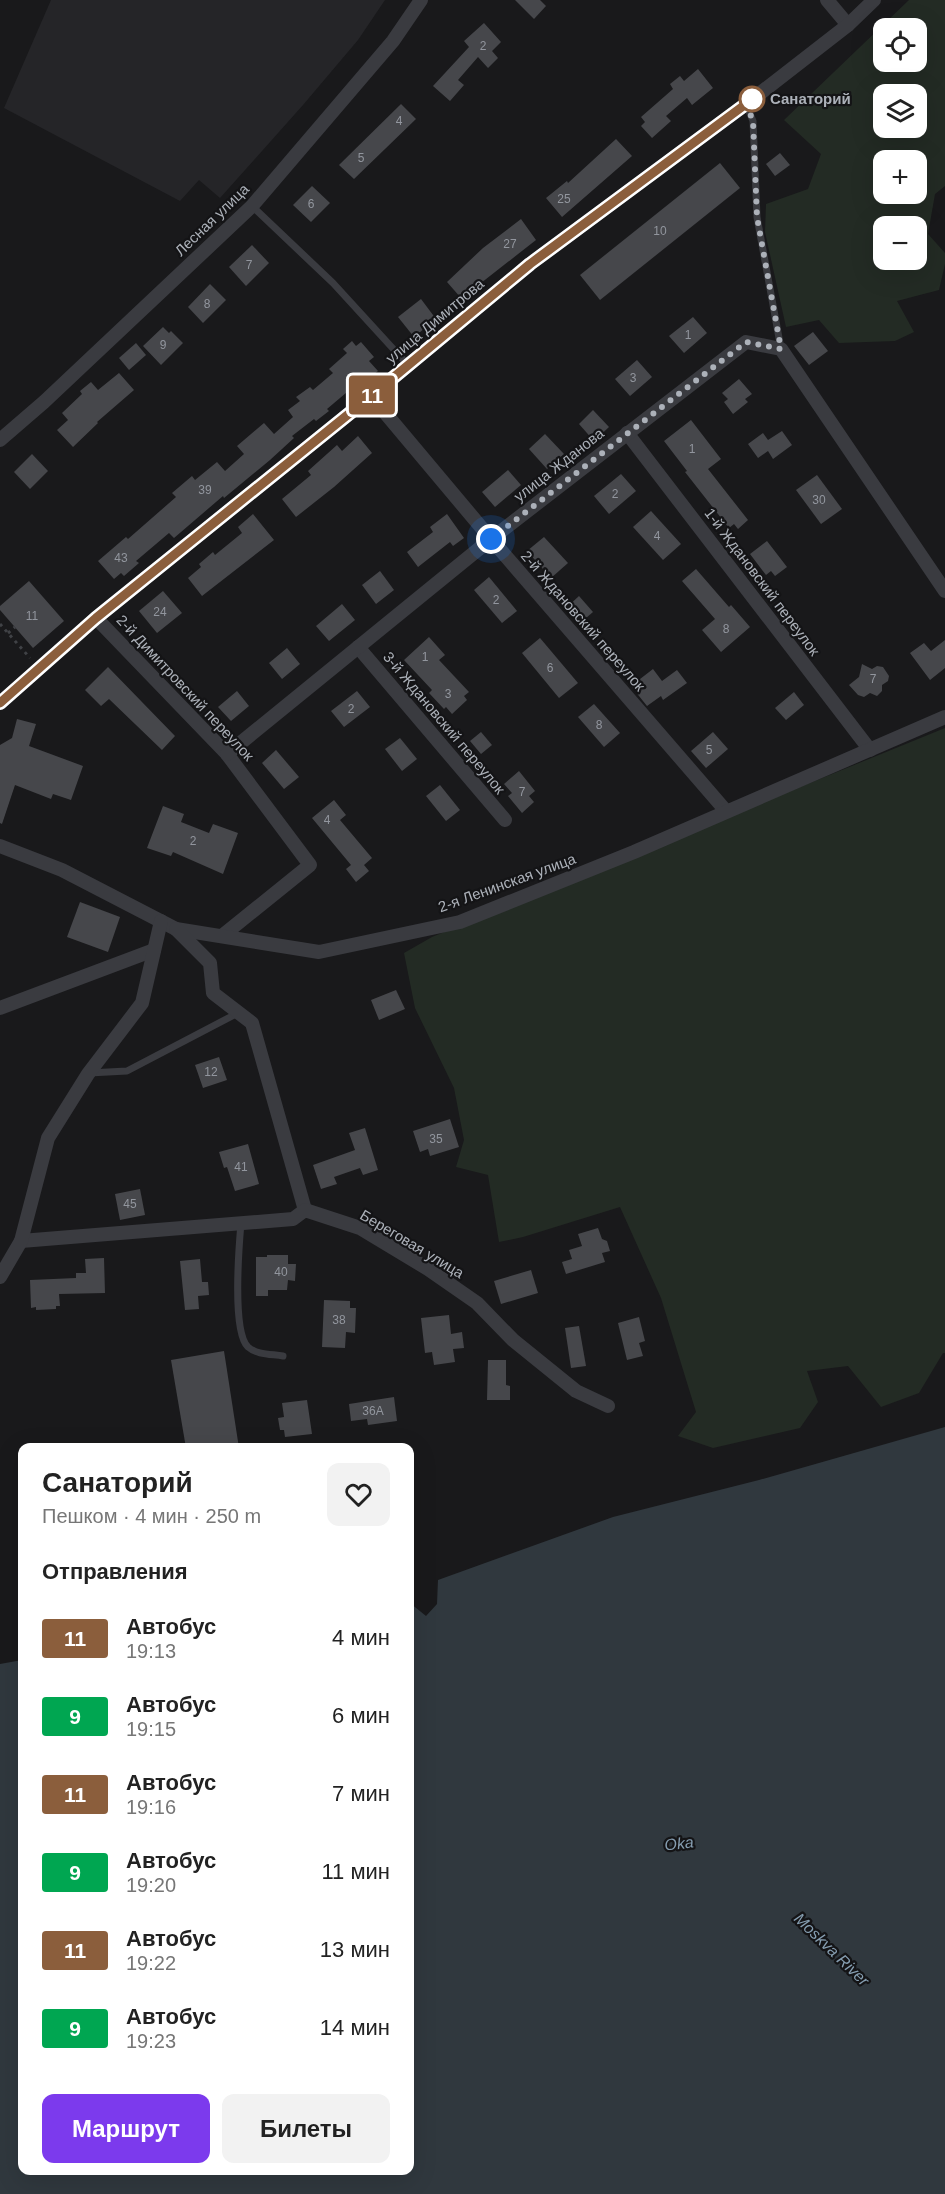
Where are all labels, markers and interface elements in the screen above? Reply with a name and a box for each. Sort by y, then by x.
map controls [873,18,927,270]
button: locate [873,18,927,72]
house number: 2 [480,39,487,53]
button: layers [873,84,927,138]
marker: Санаторий [739,86,765,112]
place label: Санаторий [770,90,851,107]
house number: 4 [396,114,403,128]
button: + [873,150,927,204]
house number: 5 [358,151,365,165]
street label: Лесная улица [171,180,252,259]
house number: 25 [557,192,571,206]
house number: 6 [308,197,315,211]
button: − [873,216,927,270]
house number: 10 [653,224,667,238]
house number: 27 [503,237,517,251]
house number: 7 [246,258,253,272]
street label: улица Димитрова [382,274,487,366]
house number: 8 [204,297,211,311]
house number: 1 [685,328,692,342]
house number: 9 [160,338,167,352]
house number: 3 [630,371,637,385]
line badge: 11 [345,376,399,414]
text: 11 [361,384,383,407]
street label: улица Жданова [510,424,607,505]
house number: 1 [689,442,696,456]
house number: 39 [198,483,212,497]
house number: 2 [612,487,619,501]
house number: 30 [812,493,826,507]
street label: 1-й Ждановский переулок [701,505,824,659]
your location [476,524,506,554]
house number: 4 [654,529,661,543]
street label: 2-й Ждановский переулок [518,547,649,695]
house number: 43 [114,551,128,565]
house number: 2 [493,593,500,607]
house number: 24 [153,605,167,619]
house number: 11 [26,609,39,623]
street label: 2-й Димитровский переулок [113,611,258,765]
house number: 8 [723,622,730,636]
street label: 3-й Ждановский переулок [380,648,509,797]
house number: 1 [422,650,429,664]
house number: 6 [547,661,554,675]
house number: 7 [870,672,877,686]
house number: 3 [445,687,452,701]
house number: 2 [348,702,355,716]
house number: 8 [596,718,603,732]
house number: 5 [706,743,713,757]
house number: 7 [519,785,526,799]
house number: 4 [324,813,331,827]
house number: 2 [190,834,197,848]
street label: 2-я Ленинская улица [436,850,578,915]
house number: 12 [204,1065,218,1079]
house number: 35 [429,1132,443,1146]
house number: 41 [234,1160,248,1174]
house number: 45 [123,1197,137,1211]
street label: Береговая улица [357,1206,468,1282]
house number: 40 [274,1265,288,1279]
house number: 38 [332,1313,346,1327]
house number: 36А [362,1404,384,1418]
button: heart [327,1463,390,1526]
text: Санаторий [42,1467,193,1498]
text: Пешком · 4 мин · 250 m [42,1505,261,1527]
text: Отправления [42,1559,188,1584]
text: Автобус [126,1614,216,1639]
text: 4 мин [332,1625,390,1650]
text: 11 [64,1627,86,1650]
text: 19:13 [126,1640,176,1662]
text: Автобус [126,1692,216,1717]
text: 6 мин [332,1703,390,1728]
text: 9 [69,1705,81,1728]
text: 19:15 [126,1718,176,1740]
text: Автобус [126,1770,216,1795]
text: 7 мин [332,1781,390,1806]
text: 11 [64,1783,86,1806]
text: 19:16 [126,1796,176,1818]
water label: Oka [664,1833,695,1853]
text: Автобус [126,1848,216,1873]
text: 11 мин [321,1859,390,1884]
text: 9 [69,1861,81,1884]
text: 19:20 [126,1874,176,1896]
water label: Moskva River [791,1910,873,1990]
text: Автобус [126,1926,216,1951]
text: 13 мин [320,1937,390,1962]
text: 11 [64,1939,86,1962]
text: 19:22 [126,1952,176,1974]
text: Автобус [126,2004,216,2029]
text: 14 мин [320,2015,390,2040]
text: 9 [69,2017,81,2040]
text: 19:23 [126,2030,176,2052]
button: Маршрут [42,2094,210,2163]
button: Билеты [222,2094,390,2163]

